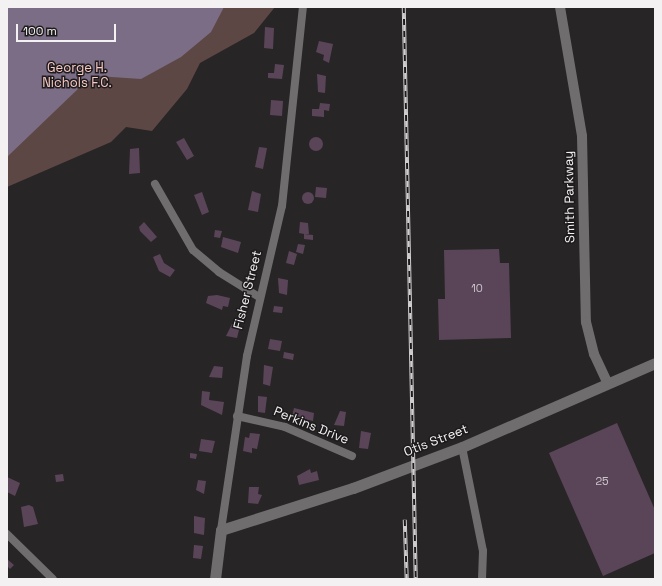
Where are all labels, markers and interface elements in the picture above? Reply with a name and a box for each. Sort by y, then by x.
scale bar [18,16,118,42]
text: 100 m [23,23,57,39]
park label: George H. Nichols F.C. [42,61,112,92]
street label: Smith Parkway [561,151,579,243]
street label: Fisher Street [231,249,265,331]
house number: 10 [471,281,483,295]
street label: Perkins Drive [271,404,351,448]
street label: Otis Street [402,422,470,460]
house number: 25 [595,474,609,488]

